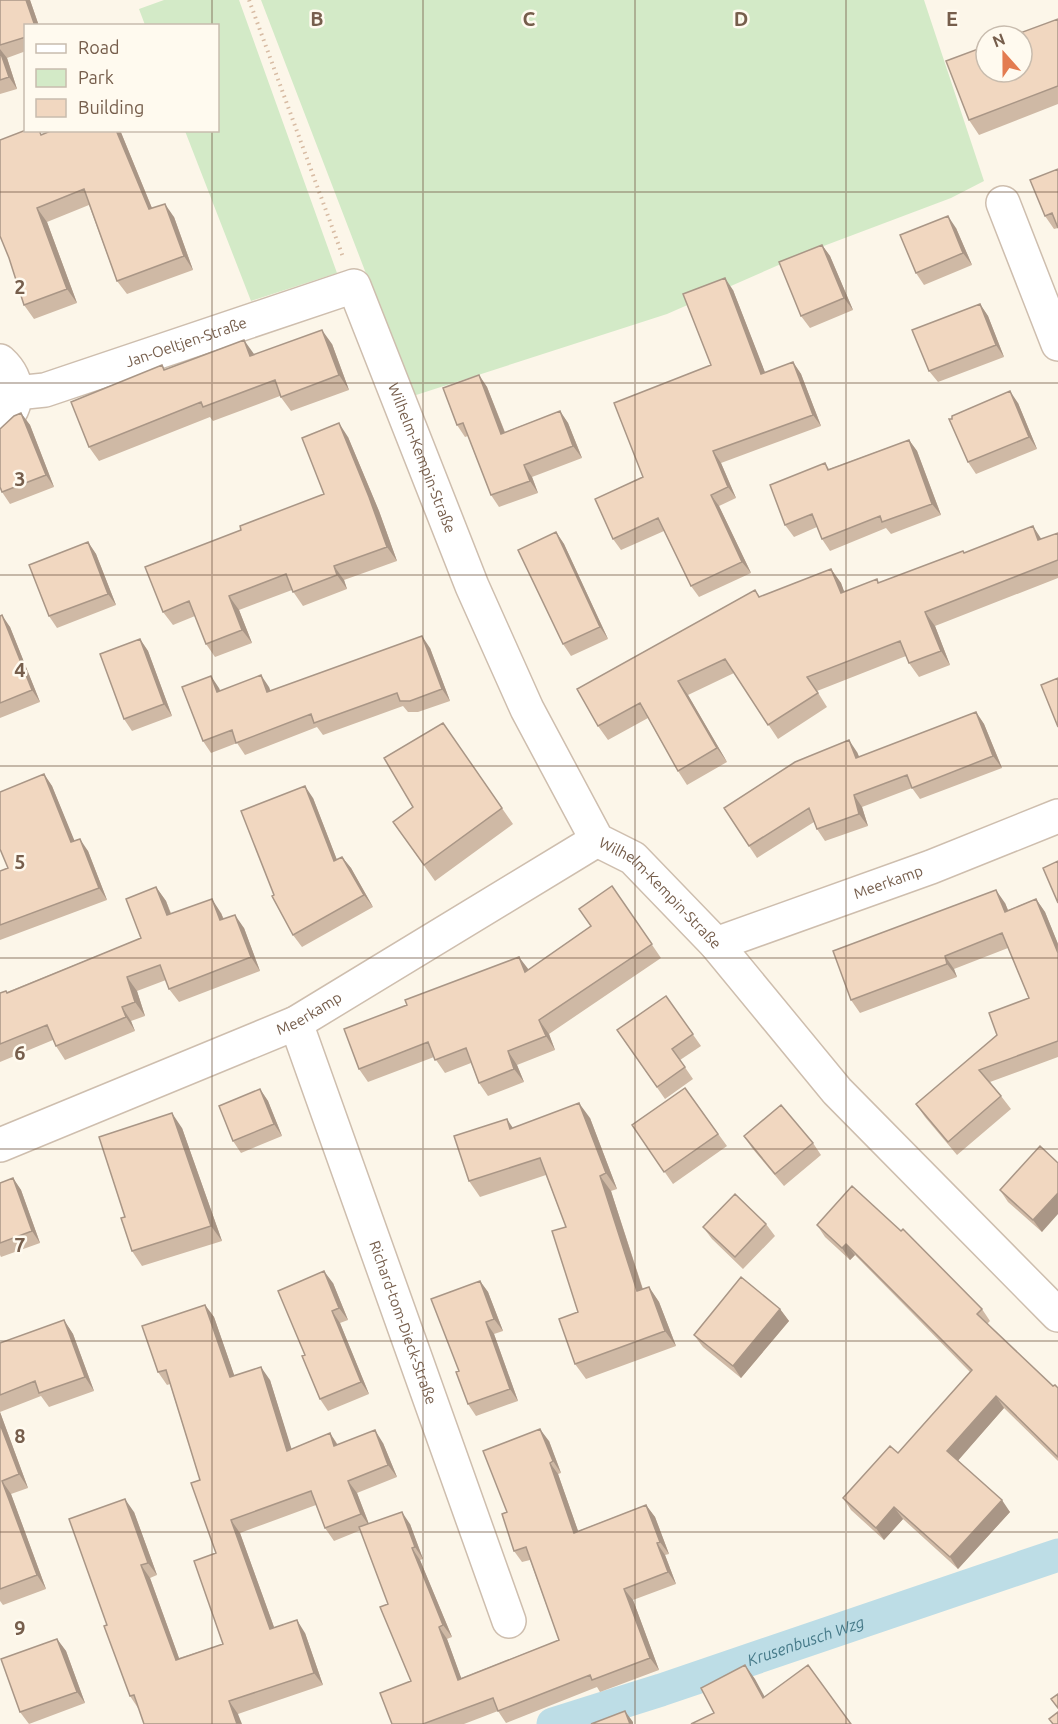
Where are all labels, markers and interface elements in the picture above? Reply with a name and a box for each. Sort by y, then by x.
text: B [310,7,324,30]
text: C [523,7,536,30]
text: D [734,7,748,30]
text: E [946,7,958,30]
legend [24,24,219,132]
north arrow [974,24,1034,84]
text: N [990,29,1007,51]
text: Road [78,37,120,57]
text: Park [78,67,114,87]
text: Building [78,97,144,117]
text: 2 [14,275,26,298]
street label: Jan-Oeltjen-Straße [123,314,249,370]
street label: Wilhelm-Kempin-Straße [385,380,459,535]
text: 3 [14,467,26,490]
text: 4 [14,658,26,681]
street label: Wilhelm-Kempin-Straße [596,833,725,952]
text: 5 [14,850,26,873]
street label: Meerkamp [851,862,925,902]
street label: Meerkamp [274,988,345,1038]
text: 6 [14,1041,26,1064]
text: 7 [14,1233,26,1256]
street label: Richard-tom-Dieck-Straße [366,1238,440,1407]
text: 8 [14,1424,26,1447]
water label: Krusenbusch Wzg [745,1612,867,1669]
text: 9 [14,1616,26,1639]

